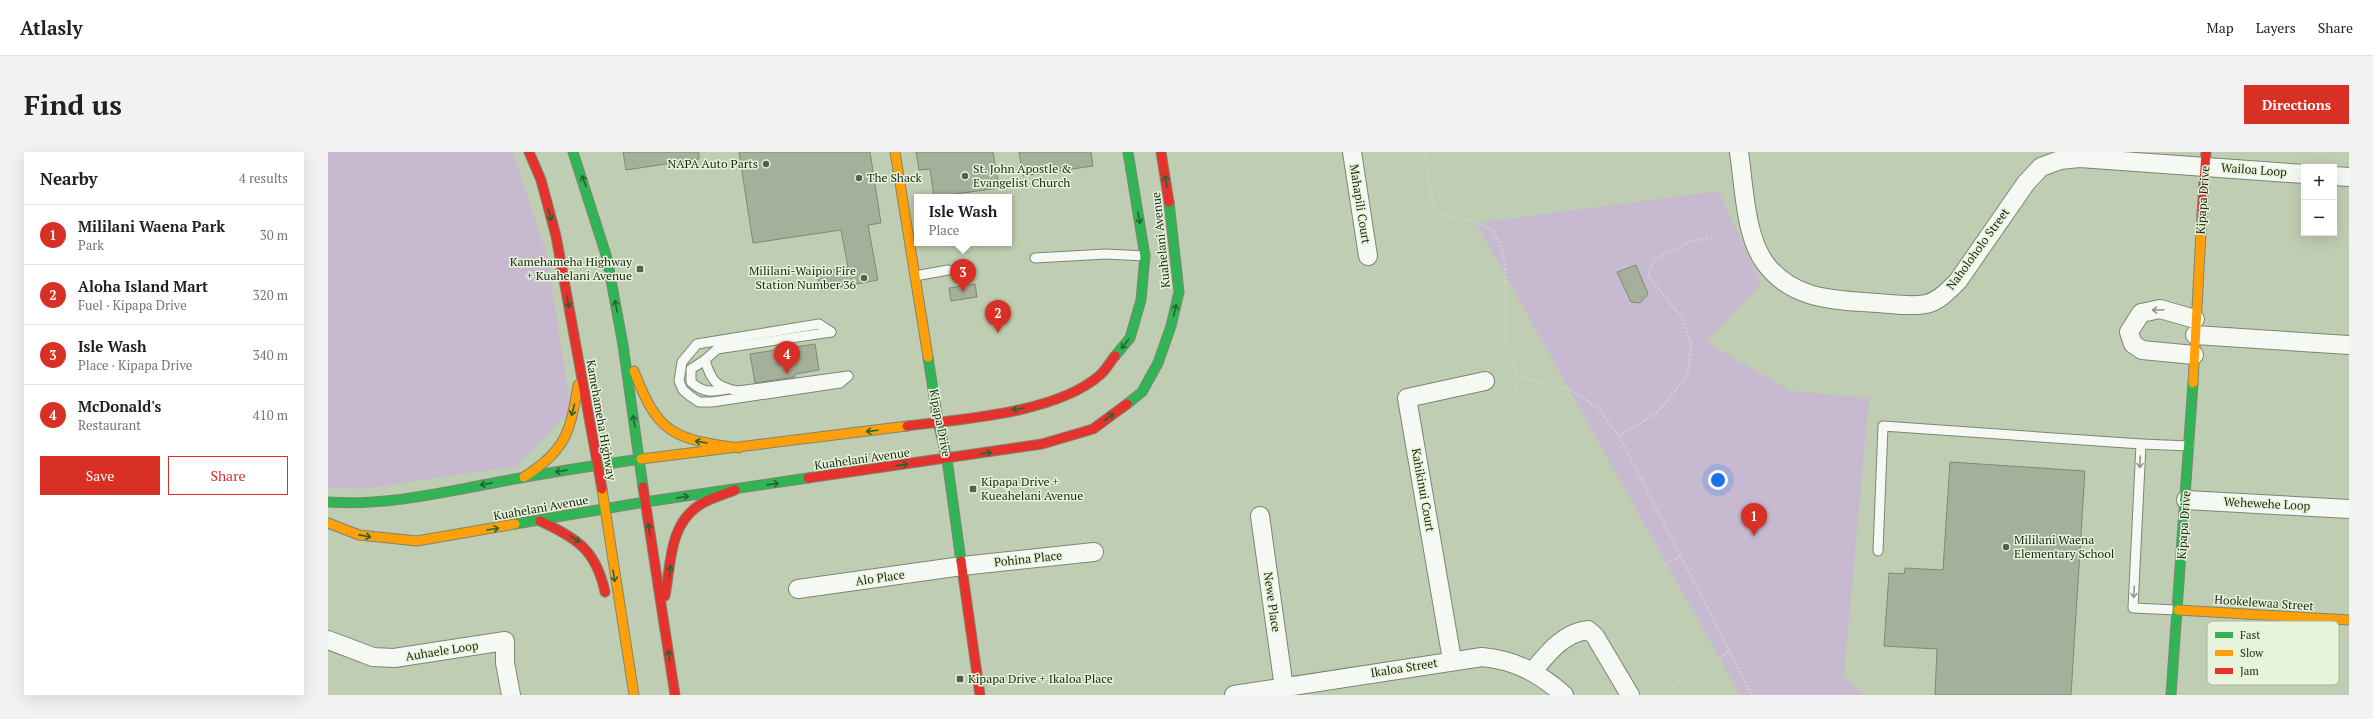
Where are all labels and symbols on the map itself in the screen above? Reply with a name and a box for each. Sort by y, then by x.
place label: NAPA Auto Parts [668,156,758,171]
marker: NAPA Auto Parts [761,159,771,169]
street label: Wailoa Loop [2221,160,2288,179]
place label: St. John Apostle & Evangelist Church [973,161,1072,190]
street label: Mahapili Court [1347,163,1374,245]
street label: Kipapa Drive [2193,165,2212,235]
place label: The Shack [867,170,923,185]
marker: St. John Apostle & Evangelist Church [960,171,970,181]
marker: The Shack [854,173,864,183]
one-way arrow [579,175,587,187]
one-way arrow [1162,175,1170,188]
street label: Kuahelani Avenue [1148,191,1173,289]
street label: Naholoholo Street [1943,204,2013,293]
one-way arrow [547,208,554,221]
one-way arrow [1135,211,1143,224]
place label: Kamehameha Highway + Kuahelani Avenue [510,254,633,283]
pin: 3 [950,259,976,292]
place label: Mililani-Waipio Fire Station Number 36 [749,263,857,292]
marker: Kamehameha Highway + Kuahelani Avenue [635,264,645,274]
marker: Mililani-Waipio Fire Station Number 36 [859,273,869,283]
one-way arrow [564,295,572,308]
one-way arrow [611,300,619,313]
pin: 2 [985,300,1011,333]
one-way arrow [1171,304,1179,317]
one-way arrow [2152,306,2165,314]
one-way arrow [1121,339,1130,349]
pin: 4 [774,341,800,374]
street label: Kamehameha Highway [583,358,620,482]
street label: Kipapa Drive [927,388,954,458]
one-way arrow [569,404,577,417]
one-way arrow [1012,406,1025,414]
one-way arrow [1103,413,1114,421]
one-way arrow [629,415,637,428]
one-way arrow [866,427,879,435]
one-way arrow [695,438,708,446]
street label: Kuahelani Avenue [813,444,911,473]
street label: Kahikinui Court [1409,447,1438,534]
one-way arrow [979,449,992,457]
one-way arrow [2136,455,2144,468]
one-way arrow [895,461,908,469]
one-way arrow [555,467,568,475]
your location [1708,470,1728,490]
place label: Kipapa Drive + Kueahelani Avenue [981,474,1083,503]
one-way arrow [480,480,493,488]
one-way arrow [766,480,779,488]
marker: Kipapa Drive + Kueahelani Avenue [968,484,978,494]
street label: Kipapa Drive [2174,490,2193,560]
street label: Kuahelani Avenue [492,492,590,523]
one-way arrow [676,493,689,501]
street label: Wehewehe Loop [2223,494,2311,513]
pin: 1 [1741,503,1767,536]
one-way arrow [645,523,653,536]
one-way arrow [486,525,499,533]
one-way arrow [358,532,371,540]
place label: Mililani Waena Elementary School [2014,532,2115,561]
one-way arrow [569,535,580,543]
marker: Mililani Waena Elementary School [2001,542,2011,552]
street label: Pohina Place [993,547,1063,570]
one-way arrow [666,565,674,578]
street label: Alo Place [854,567,906,588]
one-way arrow [611,569,619,582]
street label: Newe Place [1261,571,1284,633]
one-way arrow [2130,585,2138,598]
street label: Hookelewaa Street [2214,592,2315,613]
legend [2207,621,2339,685]
text: Fast [2240,628,2260,642]
street label: Auhaele Loop [404,637,480,664]
text: Slow [2240,646,2264,660]
one-way arrow [665,650,673,663]
street label: Ikaloa Street [1369,655,1439,680]
text: Jam [2240,664,2259,678]
place label: Kipapa Drive + Ikaloa Place [968,671,1113,686]
marker: Kipapa Drive + Ikaloa Place [955,674,965,684]

